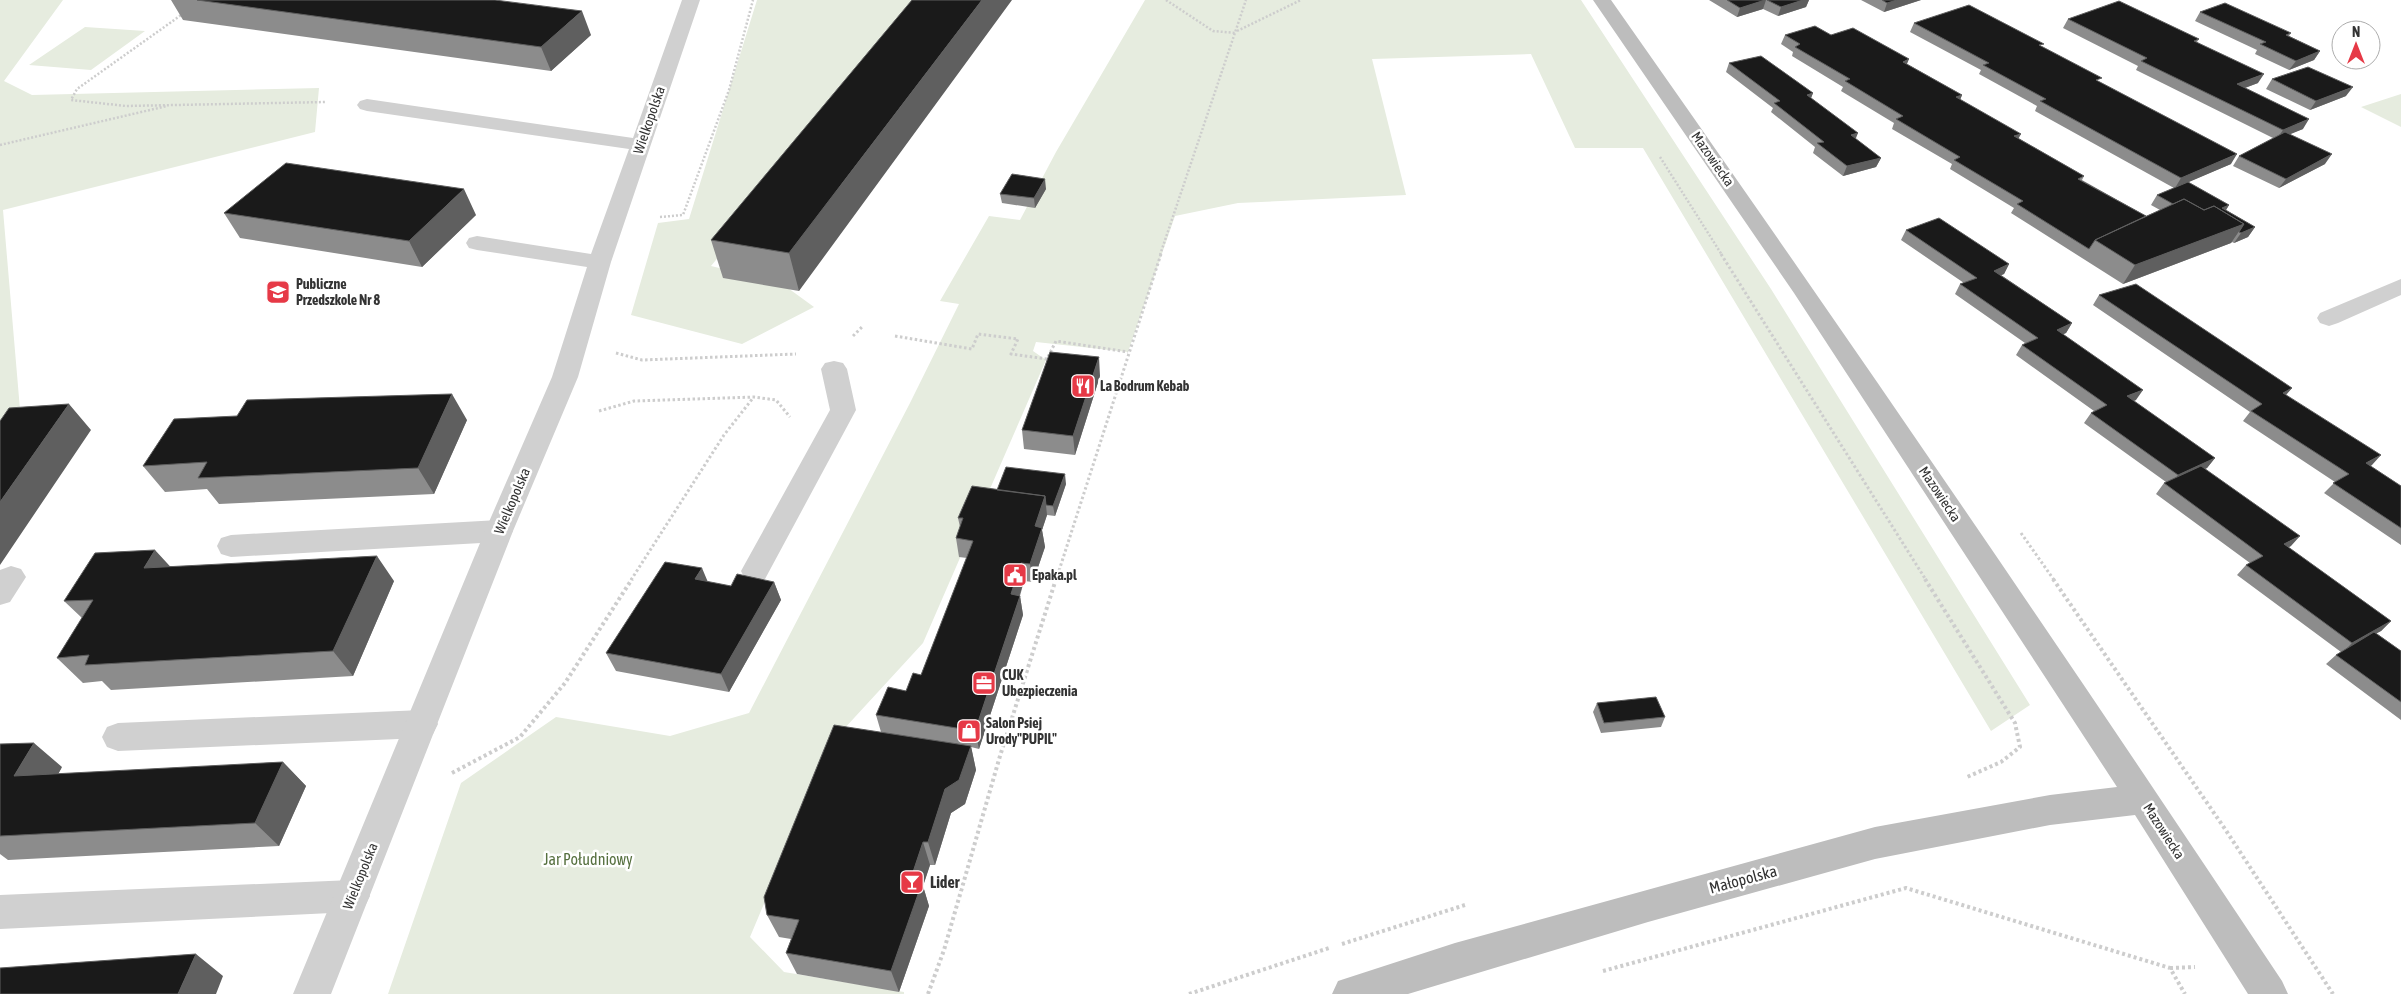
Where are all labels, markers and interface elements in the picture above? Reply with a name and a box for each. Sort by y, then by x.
north arrow [2331,20,2381,70]
text: N [2352,24,2360,40]
street label: Wielkopolska [630,84,668,156]
street label: Mazowiecka [1688,129,1738,189]
place label: Publiczne Przedszkole Nr 8 [296,276,380,308]
school or university icon: Publiczne Przedszkole Nr 8 [265,279,291,305]
restaurant icon: La Bodrum Kebab [1070,373,1096,399]
place label: La Bodrum Kebab [1100,378,1190,394]
street label: Mazowiecka [1916,463,1964,525]
street label: Wielkopolska [491,465,533,537]
public building icon: Epaka.pl [1002,562,1028,588]
place label: Epaka.pl [1032,567,1077,583]
place label: CUK Ubezpieczenia [1002,667,1078,699]
office icon: CUK Ubezpieczenia [971,670,997,696]
place label: Salon Psiej Urody"PUPIL" [986,715,1057,747]
shop icon: Salon Psiej Urody"PUPIL" [956,718,982,744]
street label: Mazowiecka [2140,800,2188,862]
street label: Wielkopolska [339,840,381,912]
park label: Jar Południowy [543,850,633,869]
street label: Małopolska [1707,861,1779,898]
bar icon: Lider [899,869,925,895]
place label: Lider [930,873,960,891]

